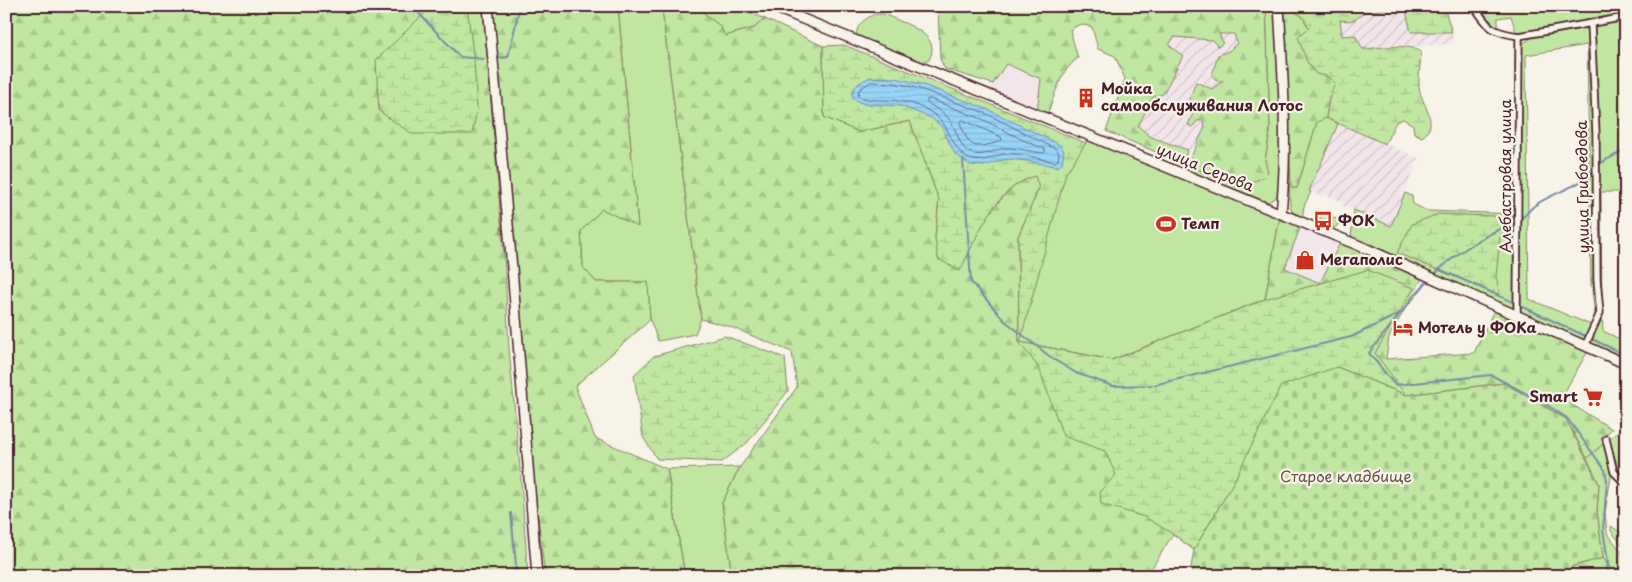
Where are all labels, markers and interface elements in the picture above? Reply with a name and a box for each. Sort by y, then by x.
place label: Мойка самообслуживания Лотос [1101,76,1303,116]
building icon: Мойка самообслуживания Лотос [1075,87,1097,109]
street label: Алебастровая улица [1493,98,1516,253]
street label: улица Грибоедова [1569,120,1594,254]
street label: улица Серова [1153,137,1258,197]
place label: ФОК [1338,208,1375,231]
bus stop icon: ФОК [1312,210,1334,232]
place label: Темп [1181,211,1220,234]
sports icon: Темп [1155,213,1177,235]
place label: Мегаполис [1320,247,1403,270]
shop icon: Мегаполис [1294,249,1316,271]
place label: Мотель у ФОКа [1418,315,1537,338]
hotel icon: Мотель у ФОКа [1392,317,1414,339]
place label: Smart [1529,384,1578,407]
supermarket icon: Smart [1582,386,1604,408]
park label: Старое кладбище [1280,464,1412,487]

